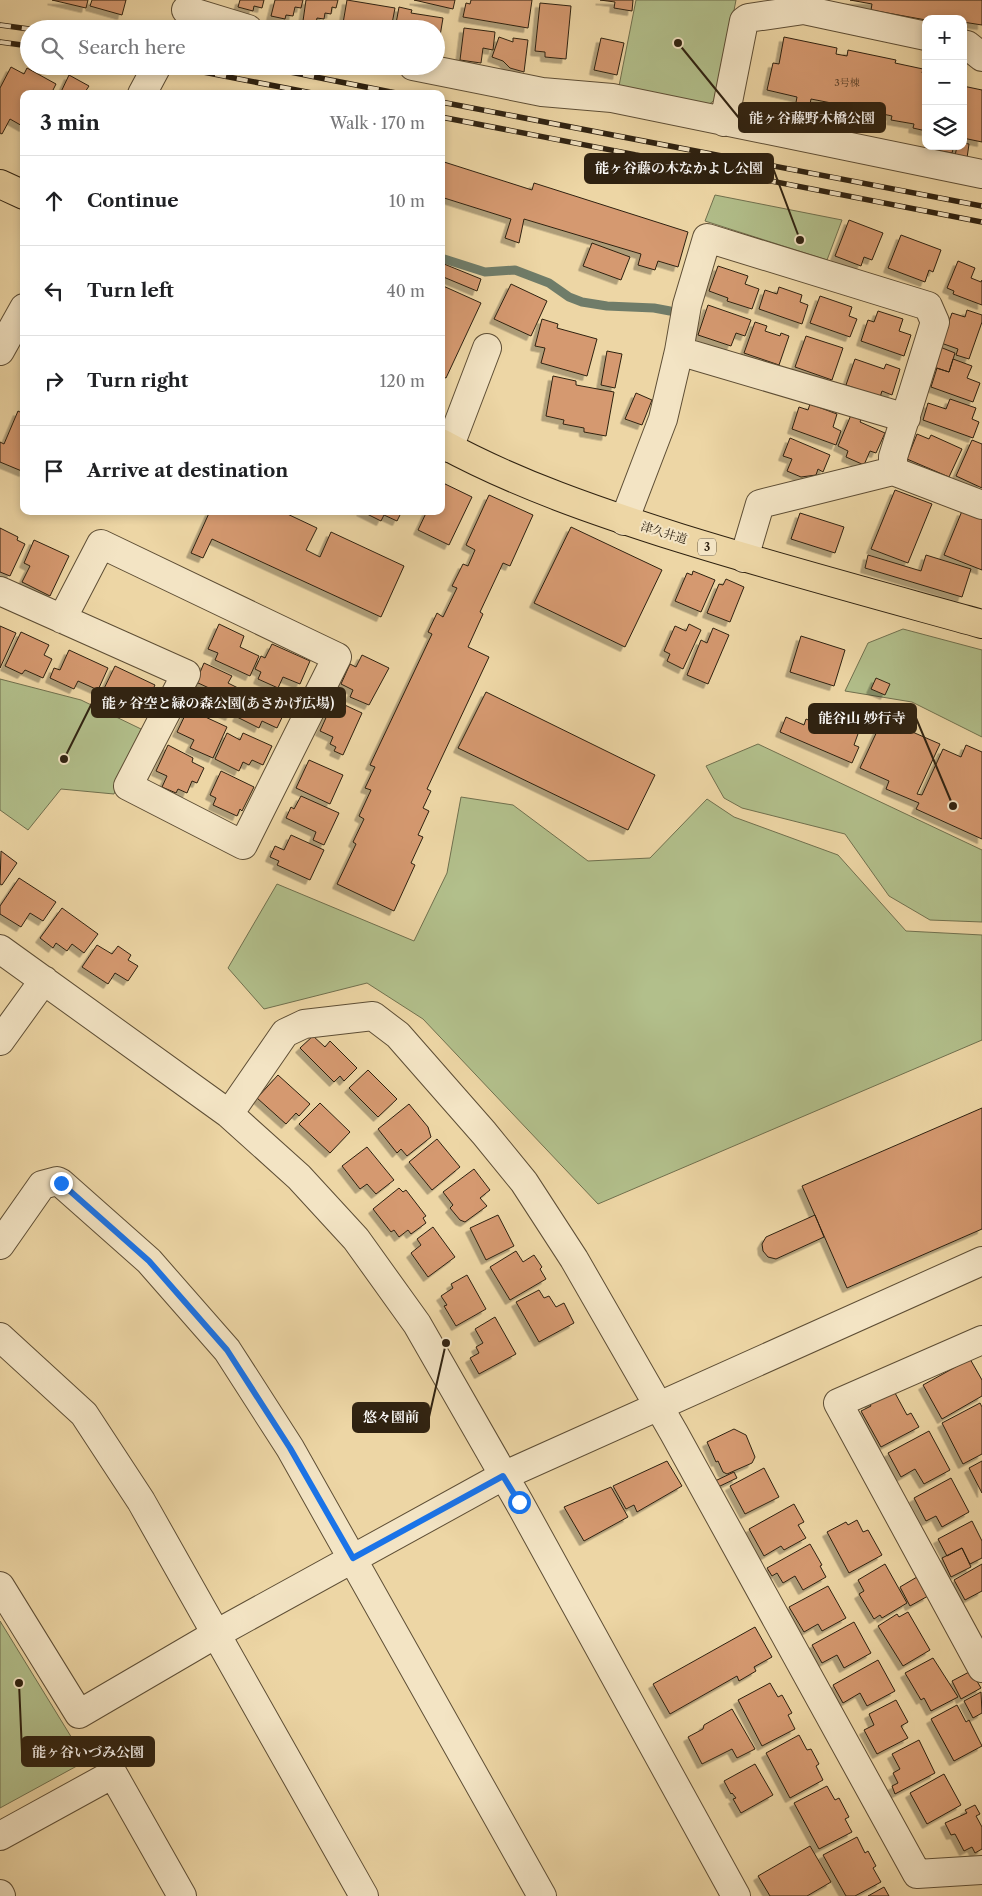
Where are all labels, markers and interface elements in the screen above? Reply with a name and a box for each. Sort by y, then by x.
map controls [922,15,967,150]
button: + [922,15,967,60]
search box [20,20,445,75]
icon: search [38,34,66,62]
text: Search here [78,36,186,59]
button: − [922,60,967,105]
house number: 3号棟 [834,76,860,89]
callout: 能ヶ谷藤野木橋公園 [739,103,885,132]
button: layers [922,105,967,150]
text: 能ヶ谷藤野木橋公園 [749,109,875,127]
text: 3 min [40,110,100,135]
text: Walk · 170 m [330,113,425,133]
callout: 能ヶ谷藤の木なかよし公園 [585,154,773,183]
text: 能ヶ谷藤の木なかよし公園 [595,159,763,177]
icon: ahead [40,187,68,215]
text: Continue [87,189,179,212]
text: 10 m [389,191,425,211]
icon: left [40,277,68,305]
text: Turn left [87,279,174,302]
text: 40 m [386,281,425,301]
icon: right [40,367,68,395]
text: Turn right [87,369,188,392]
text: 120 m [380,371,425,391]
icon: arrive [40,457,68,485]
text: Arrive at destination [87,459,288,482]
street label: 津久井道 [639,518,689,547]
road number: 3 [698,538,716,556]
callout: 能ヶ谷空と緑の森公園(あさかげ広場) [92,688,345,717]
text: 能ヶ谷空と緑の森公園(あさかげ広場) [102,694,334,712]
callout: 能谷山 妙行寺 [809,704,916,733]
text: 能谷山 妙行寺 [818,709,906,727]
route end [50,1172,73,1195]
callout: 悠々園前 [353,1403,429,1432]
text: 悠々園前 [363,1408,419,1426]
route start [508,1491,531,1514]
callout: 能ヶ谷いづみ公園 [22,1737,154,1766]
text: 能ヶ谷いづみ公園 [32,1743,144,1761]

